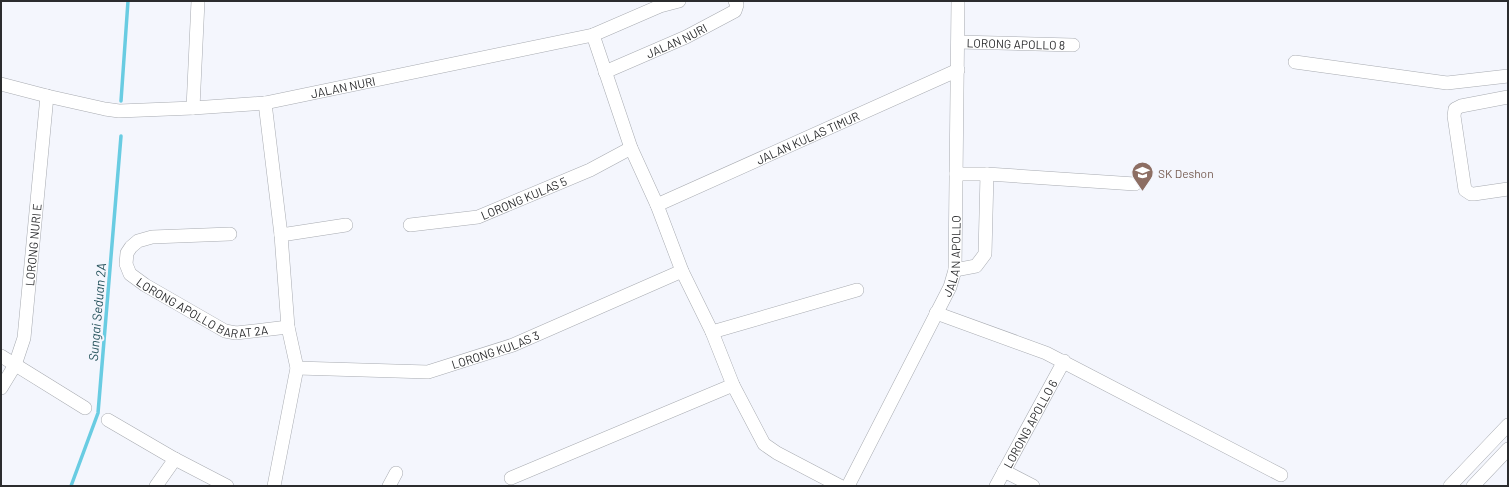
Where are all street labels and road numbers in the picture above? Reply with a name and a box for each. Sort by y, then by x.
street label: JALAN NURI [644,20,709,61]
street label: LORONG APOLLO 8 [967,35,1065,52]
street label: JALAN NURI [309,73,377,100]
street label: JALAN KULAS TIMUR [754,108,861,167]
street label: LORONG KULAS 5 [479,174,569,222]
street label: LORONG NURI E [22,203,44,287]
street label: JALAN APOLLO [939,215,963,299]
street label: LORONG APOLLO BARAT 2A [134,274,269,340]
street label: LORONG KULAS 3 [450,327,541,371]
street label: LORONG APOLLO 6 [1000,377,1060,470]

